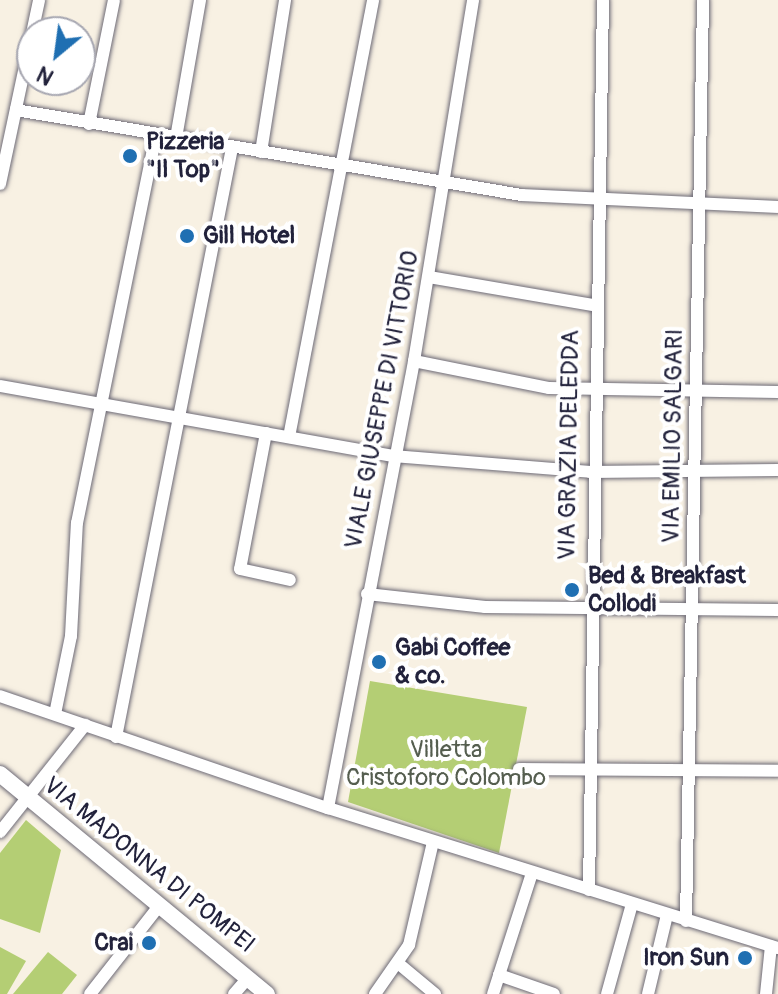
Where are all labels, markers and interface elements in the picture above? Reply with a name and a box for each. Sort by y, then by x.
north arrow [16,16,96,96]
text: N [32,59,59,91]
place label: Pizzeria "Il Top" [146,128,224,184]
marker: Pizzeria "Il Top" [121,147,139,165]
place label: Gill Hotel [203,222,295,250]
marker: Gill Hotel [178,227,196,245]
street label: VIALE GIUSEPPE DI VITTORIO [339,248,425,552]
street label: VIA EMILIO SALGARI [657,329,689,543]
street label: VIA GRAZIA DELEDDA [553,330,585,560]
place label: Bed & Breakfast Collodi [588,562,746,618]
marker: Bed & Breakfast Collodi [563,581,581,599]
place label: Gabi Coffee & co. [395,634,510,690]
marker: Gabi Coffee & co. [370,653,388,671]
park label: Villetta Cristoforo Colombo [346,736,546,792]
street label: VIA MADONNA DI POMPEI [38,771,260,959]
place label: Crai [94,929,133,957]
marker: Crai [140,934,158,952]
place label: Iron Sun [643,944,729,972]
marker: Iron Sun [736,949,754,967]

